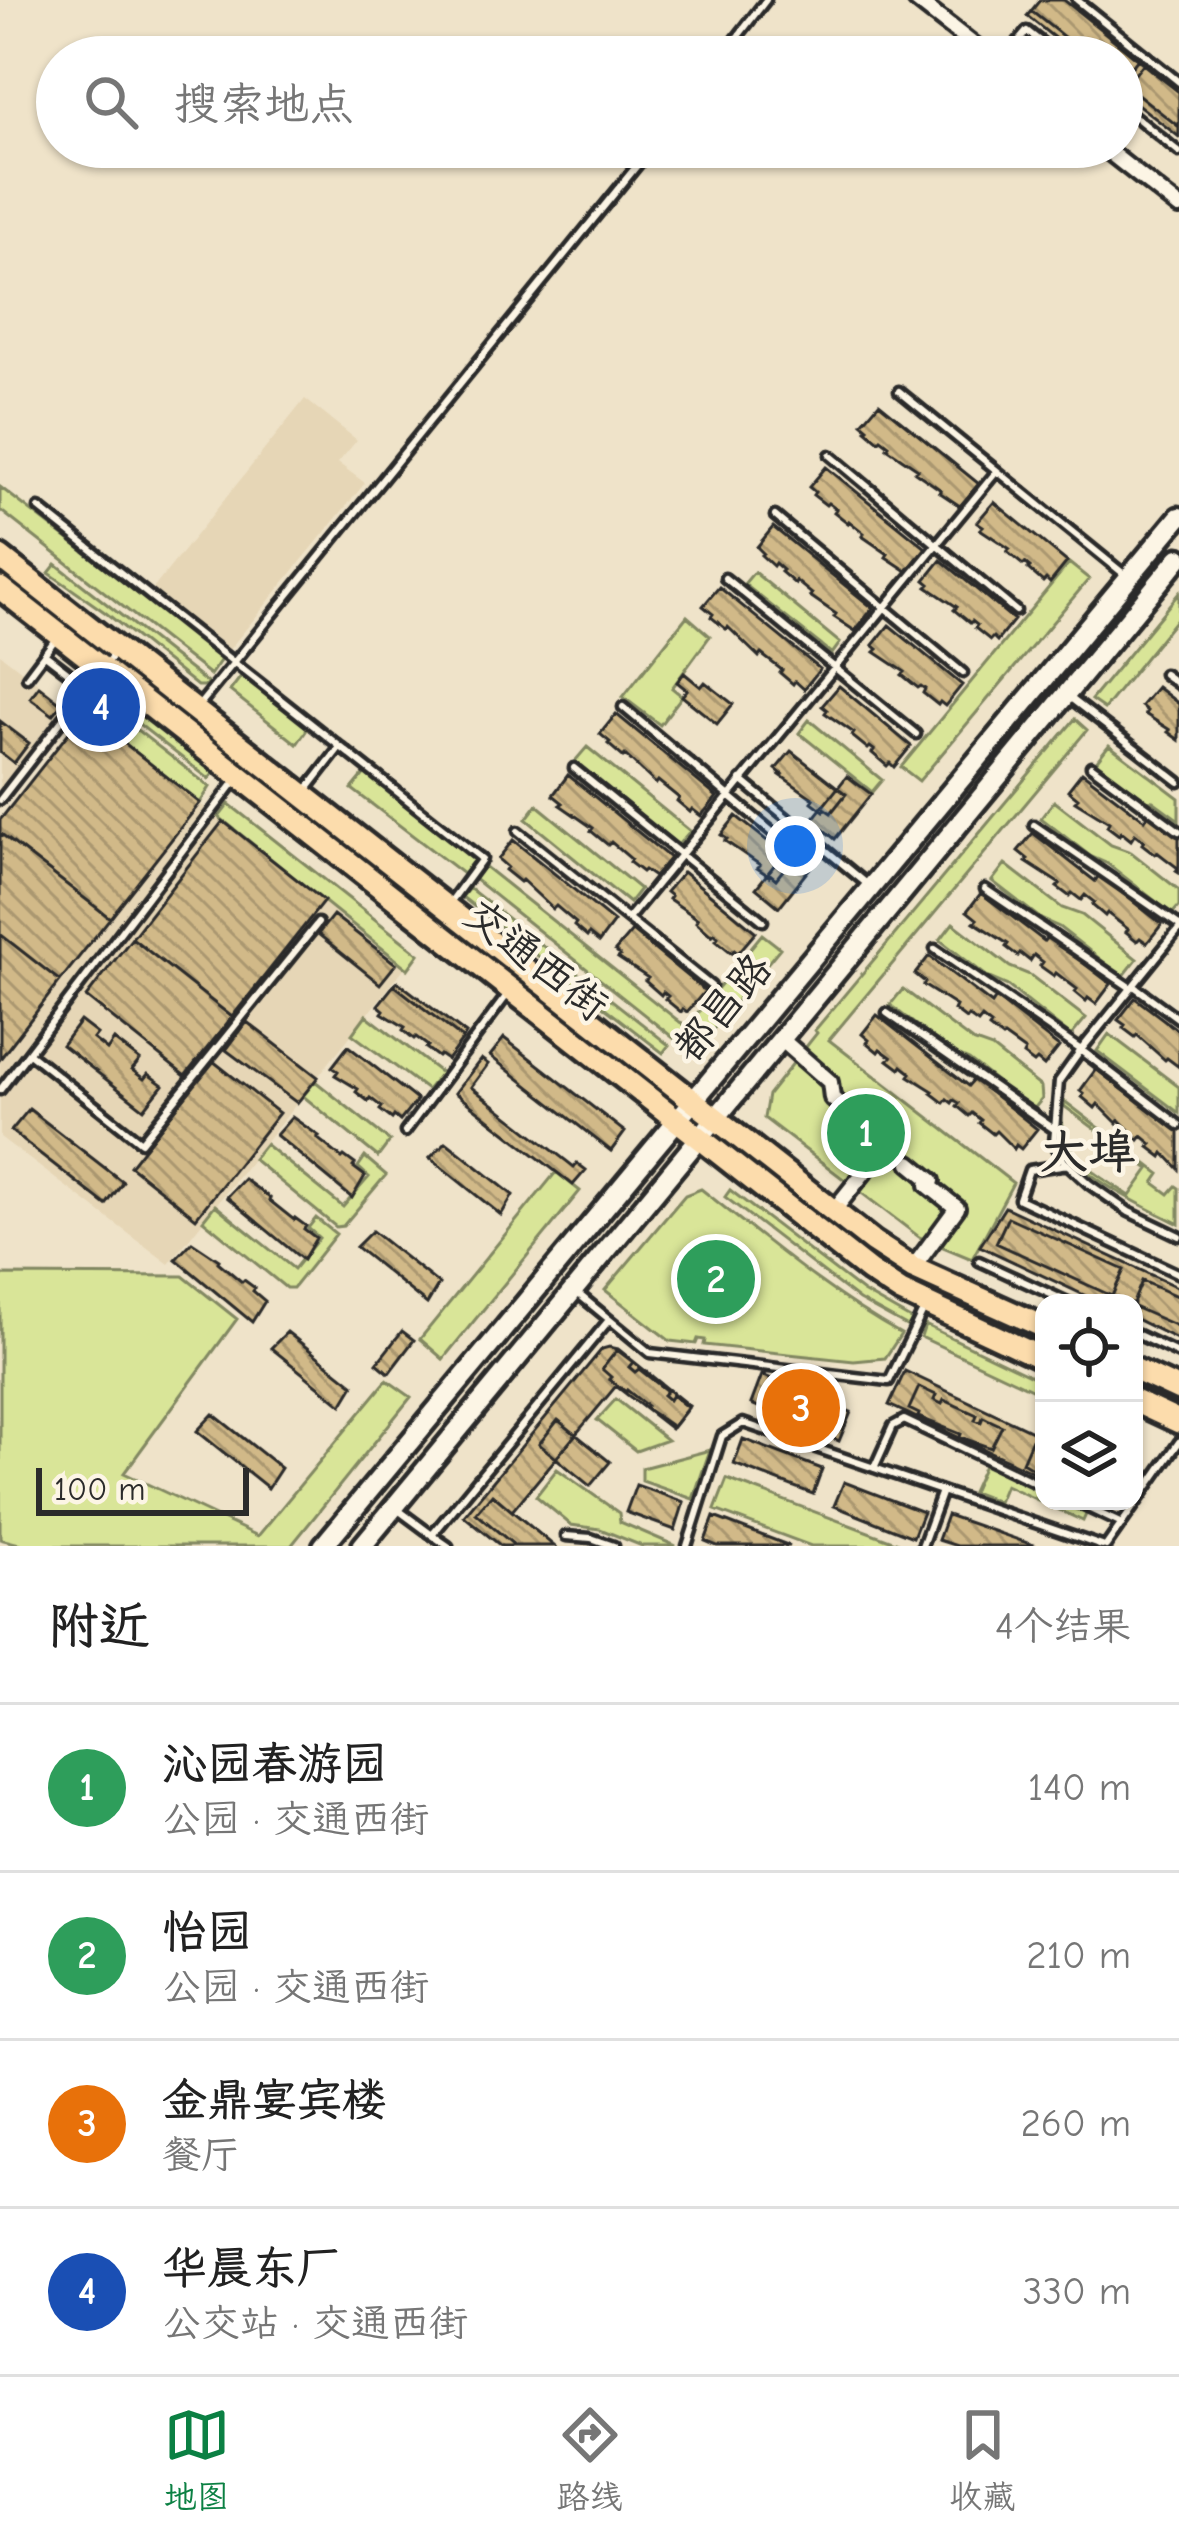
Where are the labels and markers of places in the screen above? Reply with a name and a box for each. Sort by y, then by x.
pin: 4 [62,662,140,752]
pin: 1 [827,1088,905,1178]
pin: 2 [677,1234,755,1324]
pin: 3 [762,1363,840,1453]

